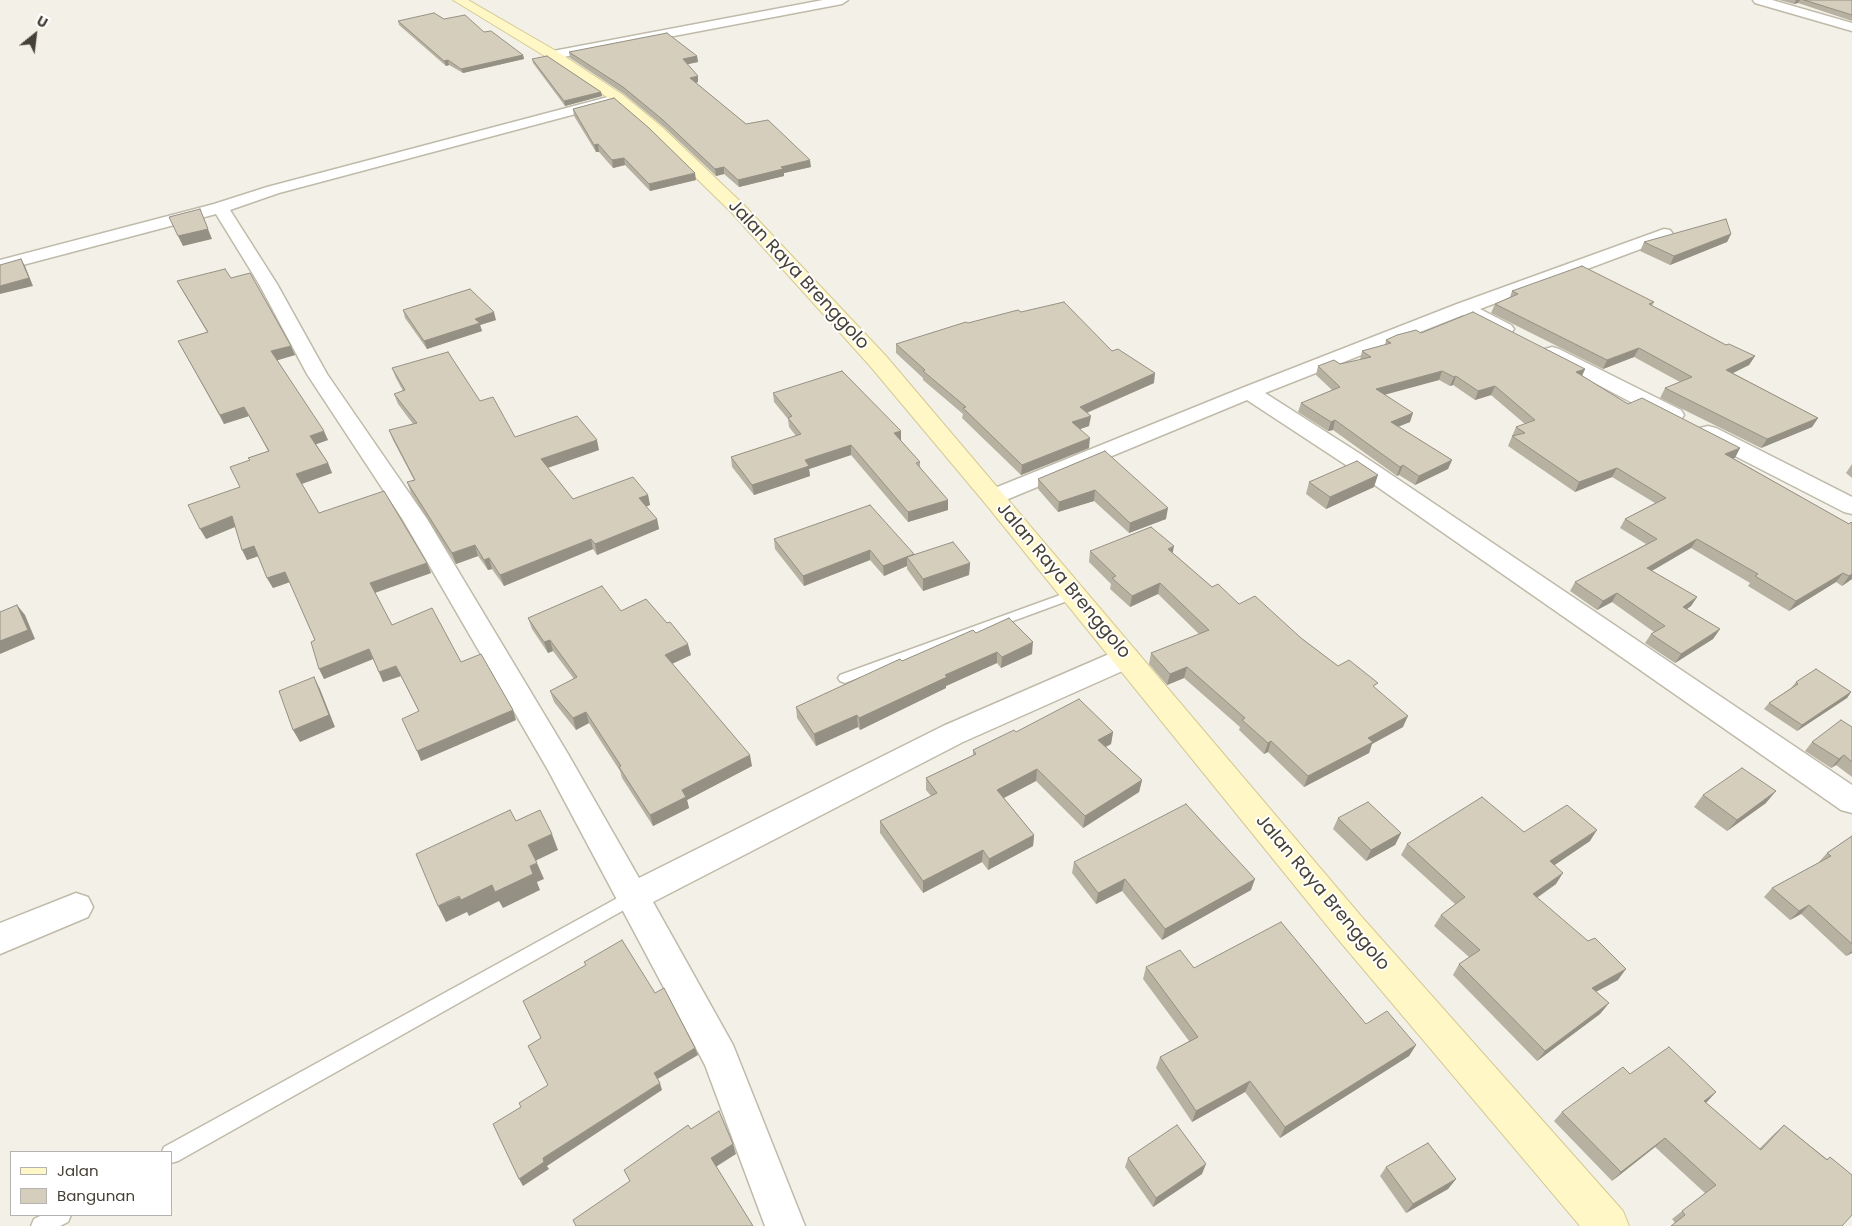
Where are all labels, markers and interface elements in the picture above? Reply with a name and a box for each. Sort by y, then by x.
north arrow [10,10,60,60]
text: U [33,11,51,33]
street label: Jalan Raya Brenggolo [723,196,873,354]
street label: Jalan Raya Brenggolo [991,499,1135,663]
street label: Jalan Raya Brenggolo [1250,811,1394,975]
legend [10,1151,172,1216]
text: Jalan [57,1160,99,1181]
text: Bangunan [57,1185,135,1206]

